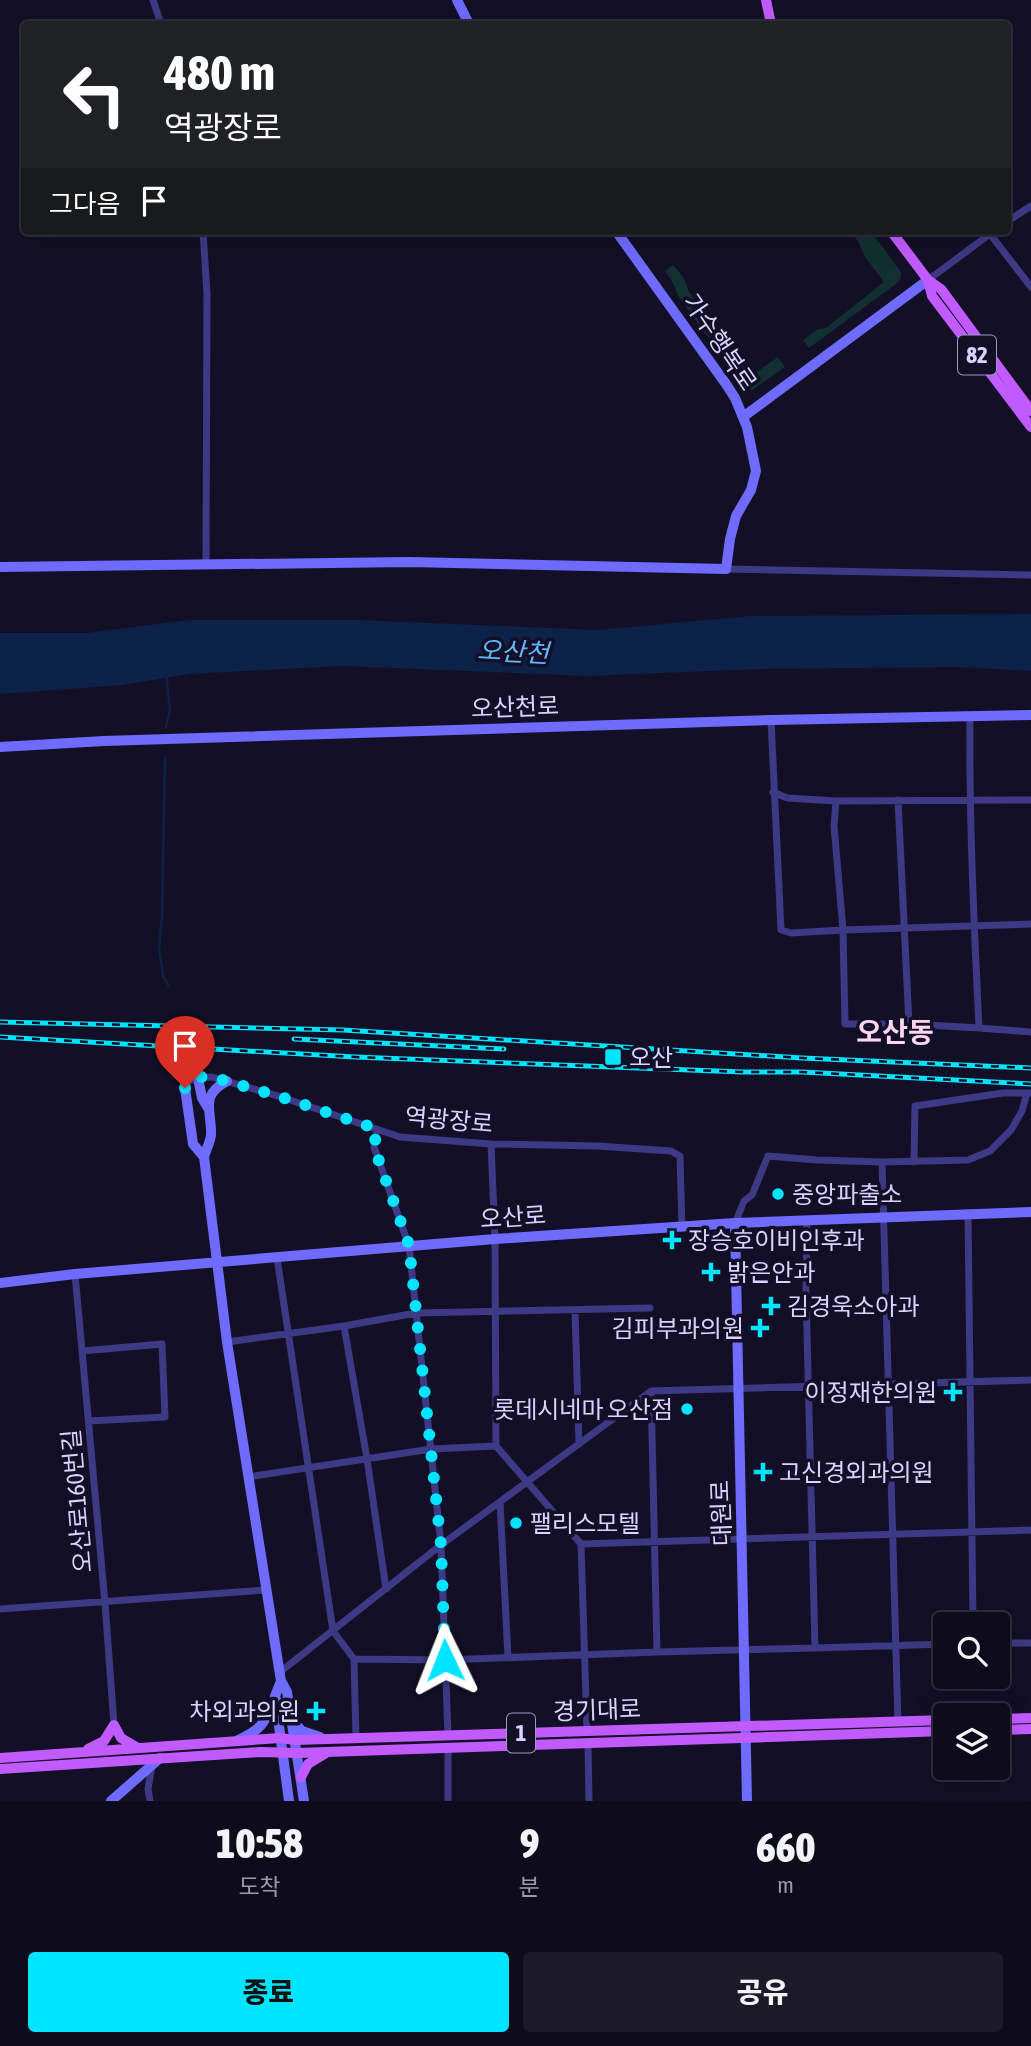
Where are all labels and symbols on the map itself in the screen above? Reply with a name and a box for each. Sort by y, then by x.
street label: 가수행복로 [678,289,762,395]
road number: 82 [958,336,996,374]
water label: 오산천 [476,635,553,669]
street label: 오산천로 [470,692,560,722]
pin [155,1016,215,1088]
district label: 오산동 [856,1016,934,1048]
place label: 오산 [629,1044,673,1071]
marker: 오산 [603,1047,623,1067]
street label: 역광장로 [404,1103,494,1137]
place label: 중앙파출소 [792,1181,902,1208]
marker: 중앙파출소 [770,1186,786,1202]
street label: 오산로 [479,1201,547,1233]
place label: 장승호이비인후과 [688,1227,865,1254]
marker: 장승호이비인후과 [662,1230,682,1250]
place label: 밝은안과 [727,1259,815,1286]
marker: 밝은안과 [701,1262,721,1282]
place label: 김경욱소아과 [787,1293,919,1320]
marker: 김경욱소아과 [761,1296,781,1316]
place label: 김피부과의원 [612,1315,744,1342]
marker: 김피부과의원 [750,1318,770,1338]
place label: 이정재한의원 [805,1379,937,1406]
marker: 이정재한의원 [943,1382,963,1402]
place label: 롯데시네마 오산점 [493,1396,673,1423]
marker: 롯데시네마 오산점 [679,1401,695,1417]
street label: 오산로160번길 [57,1428,97,1574]
place label: 고신경외과의원 [779,1459,934,1486]
marker: 고신경외과의원 [753,1462,773,1482]
street label: 대원로 [706,1479,736,1547]
place label: 팰리스모텔 [530,1510,640,1537]
marker: 팰리스모텔 [508,1515,524,1531]
position arrow [408,1623,482,1697]
street label: 경기대로 [552,1695,642,1725]
place label: 차외과의원 [190,1698,300,1725]
marker: 차외과의원 [306,1701,326,1721]
road number: 1 [507,1714,535,1752]

